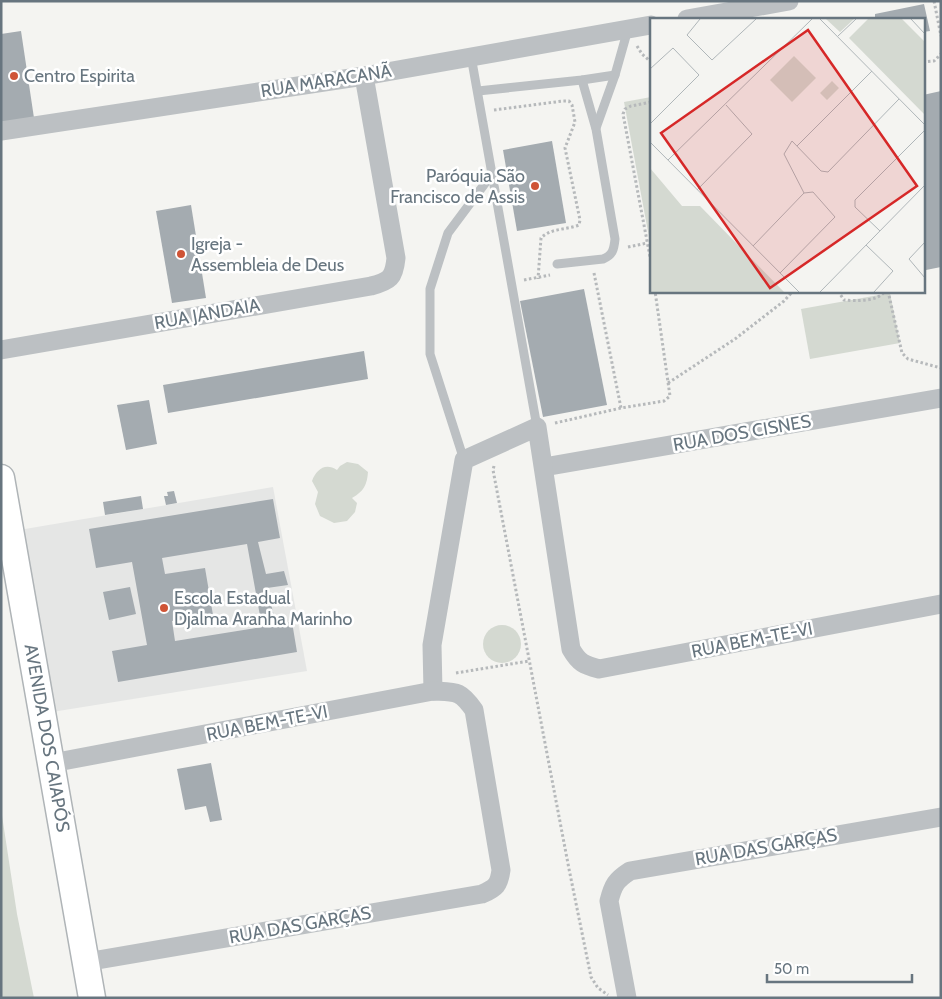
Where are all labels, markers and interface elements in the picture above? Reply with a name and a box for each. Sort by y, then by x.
inset map [650,18,924,292]
street label: RUA MARACANÃ [259,60,393,102]
place label: Centro Espirita [24,65,135,87]
marker: Centro Espirita [8,70,20,82]
place label: Paróquia São Francisco de Assis [390,165,525,208]
marker: Paróquia São Francisco de Assis [529,180,541,192]
place label: Igreja - Assembleia de Deus [191,233,344,276]
marker: Igreja - Assembleia de Deus [175,248,187,260]
street label: RUA JANDAIA [153,294,261,334]
street label: RUA DOS CISNES [671,410,813,456]
place label: Escola Estadual Djalma Aranha Marinho [174,587,352,630]
marker: Escola Estadual Djalma Aranha Marinho [158,602,170,614]
street label: RUA BEM-TE-VI [689,617,815,663]
street label: AVENIDA DOS CAIAPÓS [20,642,74,834]
street label: RUA BEM-TE-VI [204,700,330,746]
street label: RUA DAS GARÇAS [693,824,839,870]
street label: RUA DAS GARÇAS [227,902,373,948]
scale bar [767,952,912,984]
text: 50 m [774,960,809,978]

